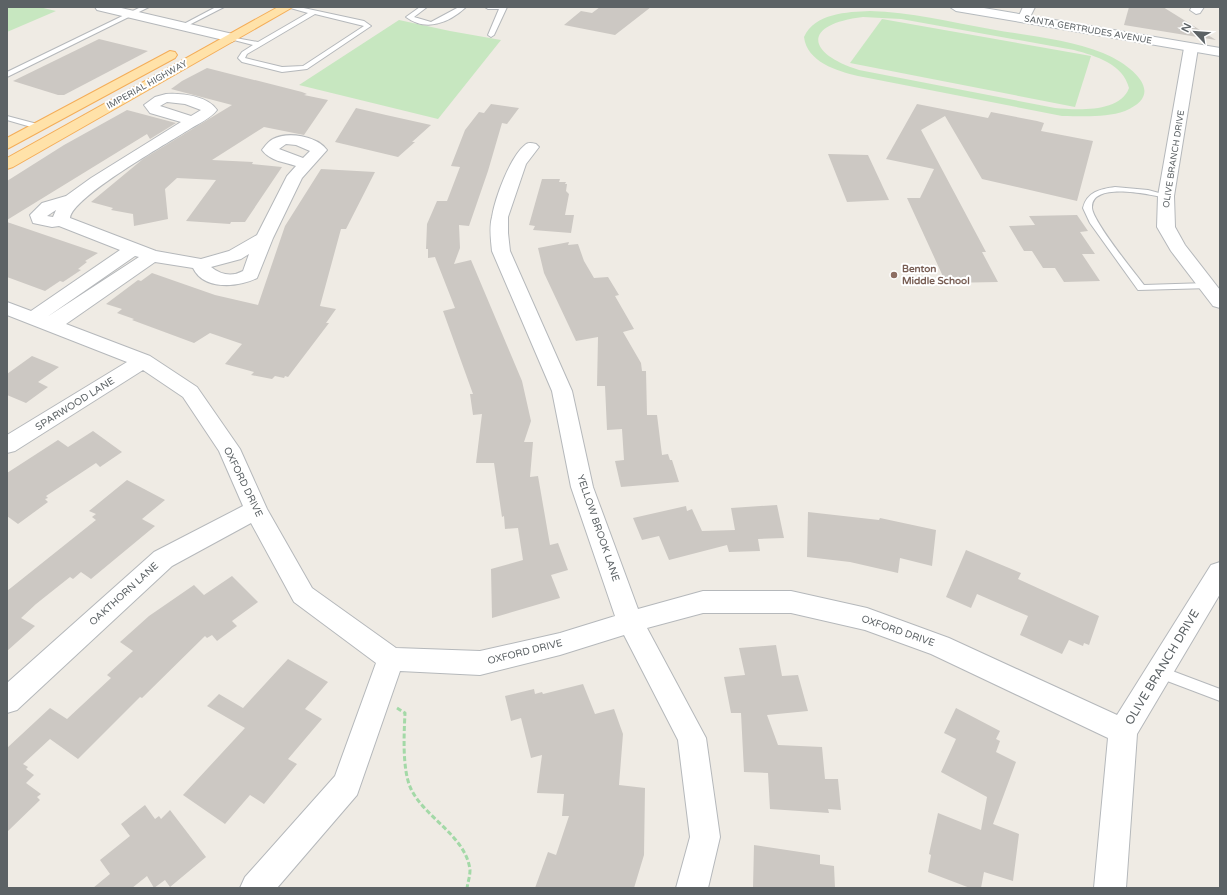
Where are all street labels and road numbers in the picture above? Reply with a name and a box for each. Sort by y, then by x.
street label: SANTA GERTRUDES AVENUE [1023,13,1153,47]
street label: IMPERIAL HIGHWAY [105,58,189,112]
street label: OLIVE BRANCH DRIVE [1161,109,1187,209]
street label: SPARWOOD LANE [33,375,117,433]
street label: OXFORD DRIVE [221,445,265,519]
street label: YELLOW BROOK LANE [574,473,622,583]
street label: OAKTHORN LANE [87,560,161,628]
street label: OLIVE BRANCH DRIVE [1122,606,1202,727]
street label: OXFORD DRIVE [860,613,936,649]
street label: OXFORD DRIVE [486,637,564,667]

